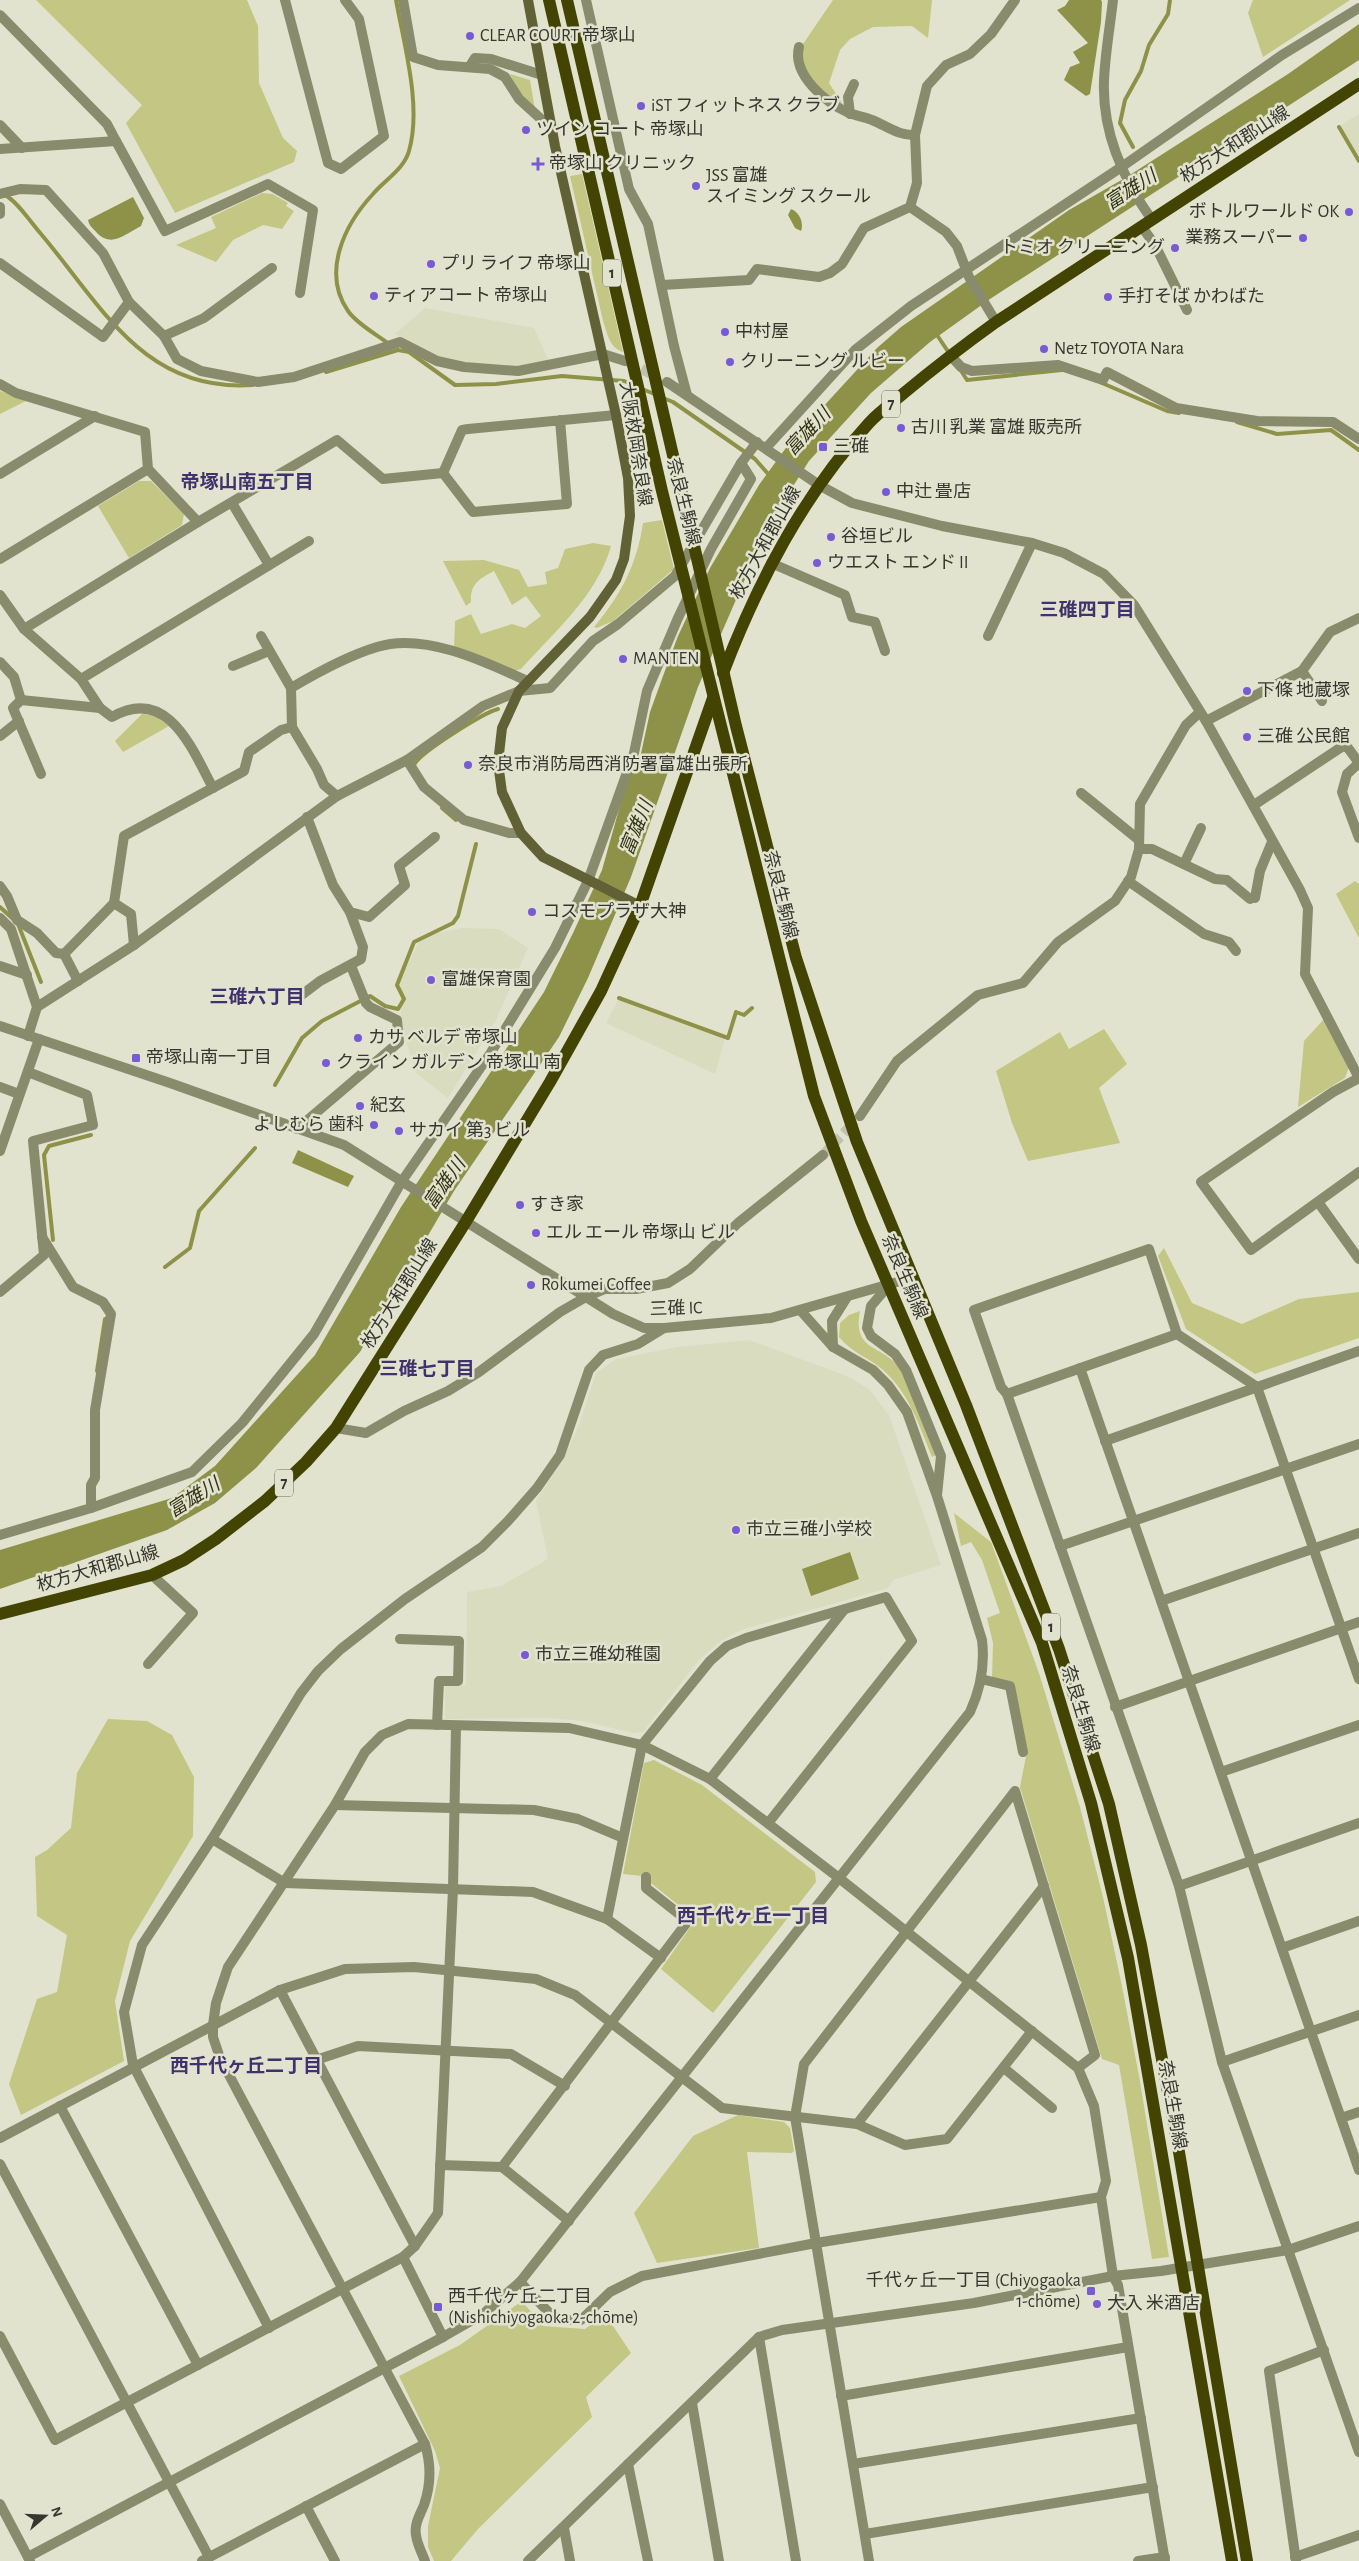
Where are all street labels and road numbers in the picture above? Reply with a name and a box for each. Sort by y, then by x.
street label: 枚方大和郡山線 [1176,101,1293,187]
road number: 1 [603,260,621,286]
street label: 大阪枚岡奈良線 [616,380,656,508]
road number: 7 [882,390,900,418]
street label: 奈良生駒線 [663,456,705,548]
street label: 枚方大和郡山線 [726,483,804,602]
street label: 奈良生駒線 [760,849,802,941]
street label: 奈良生駒線 [878,1231,932,1322]
street label: 枚方大和郡山線 [357,1235,441,1352]
street label: 三碓 IC [649,1297,703,1319]
road number: 7 [275,1470,293,1496]
street label: 枚方大和郡山線 [34,1541,161,1595]
road number: 1 [1042,1614,1060,1640]
street label: 奈良生駒線 [1058,1663,1104,1755]
street label: 奈良生駒線 [1155,2059,1191,2151]

